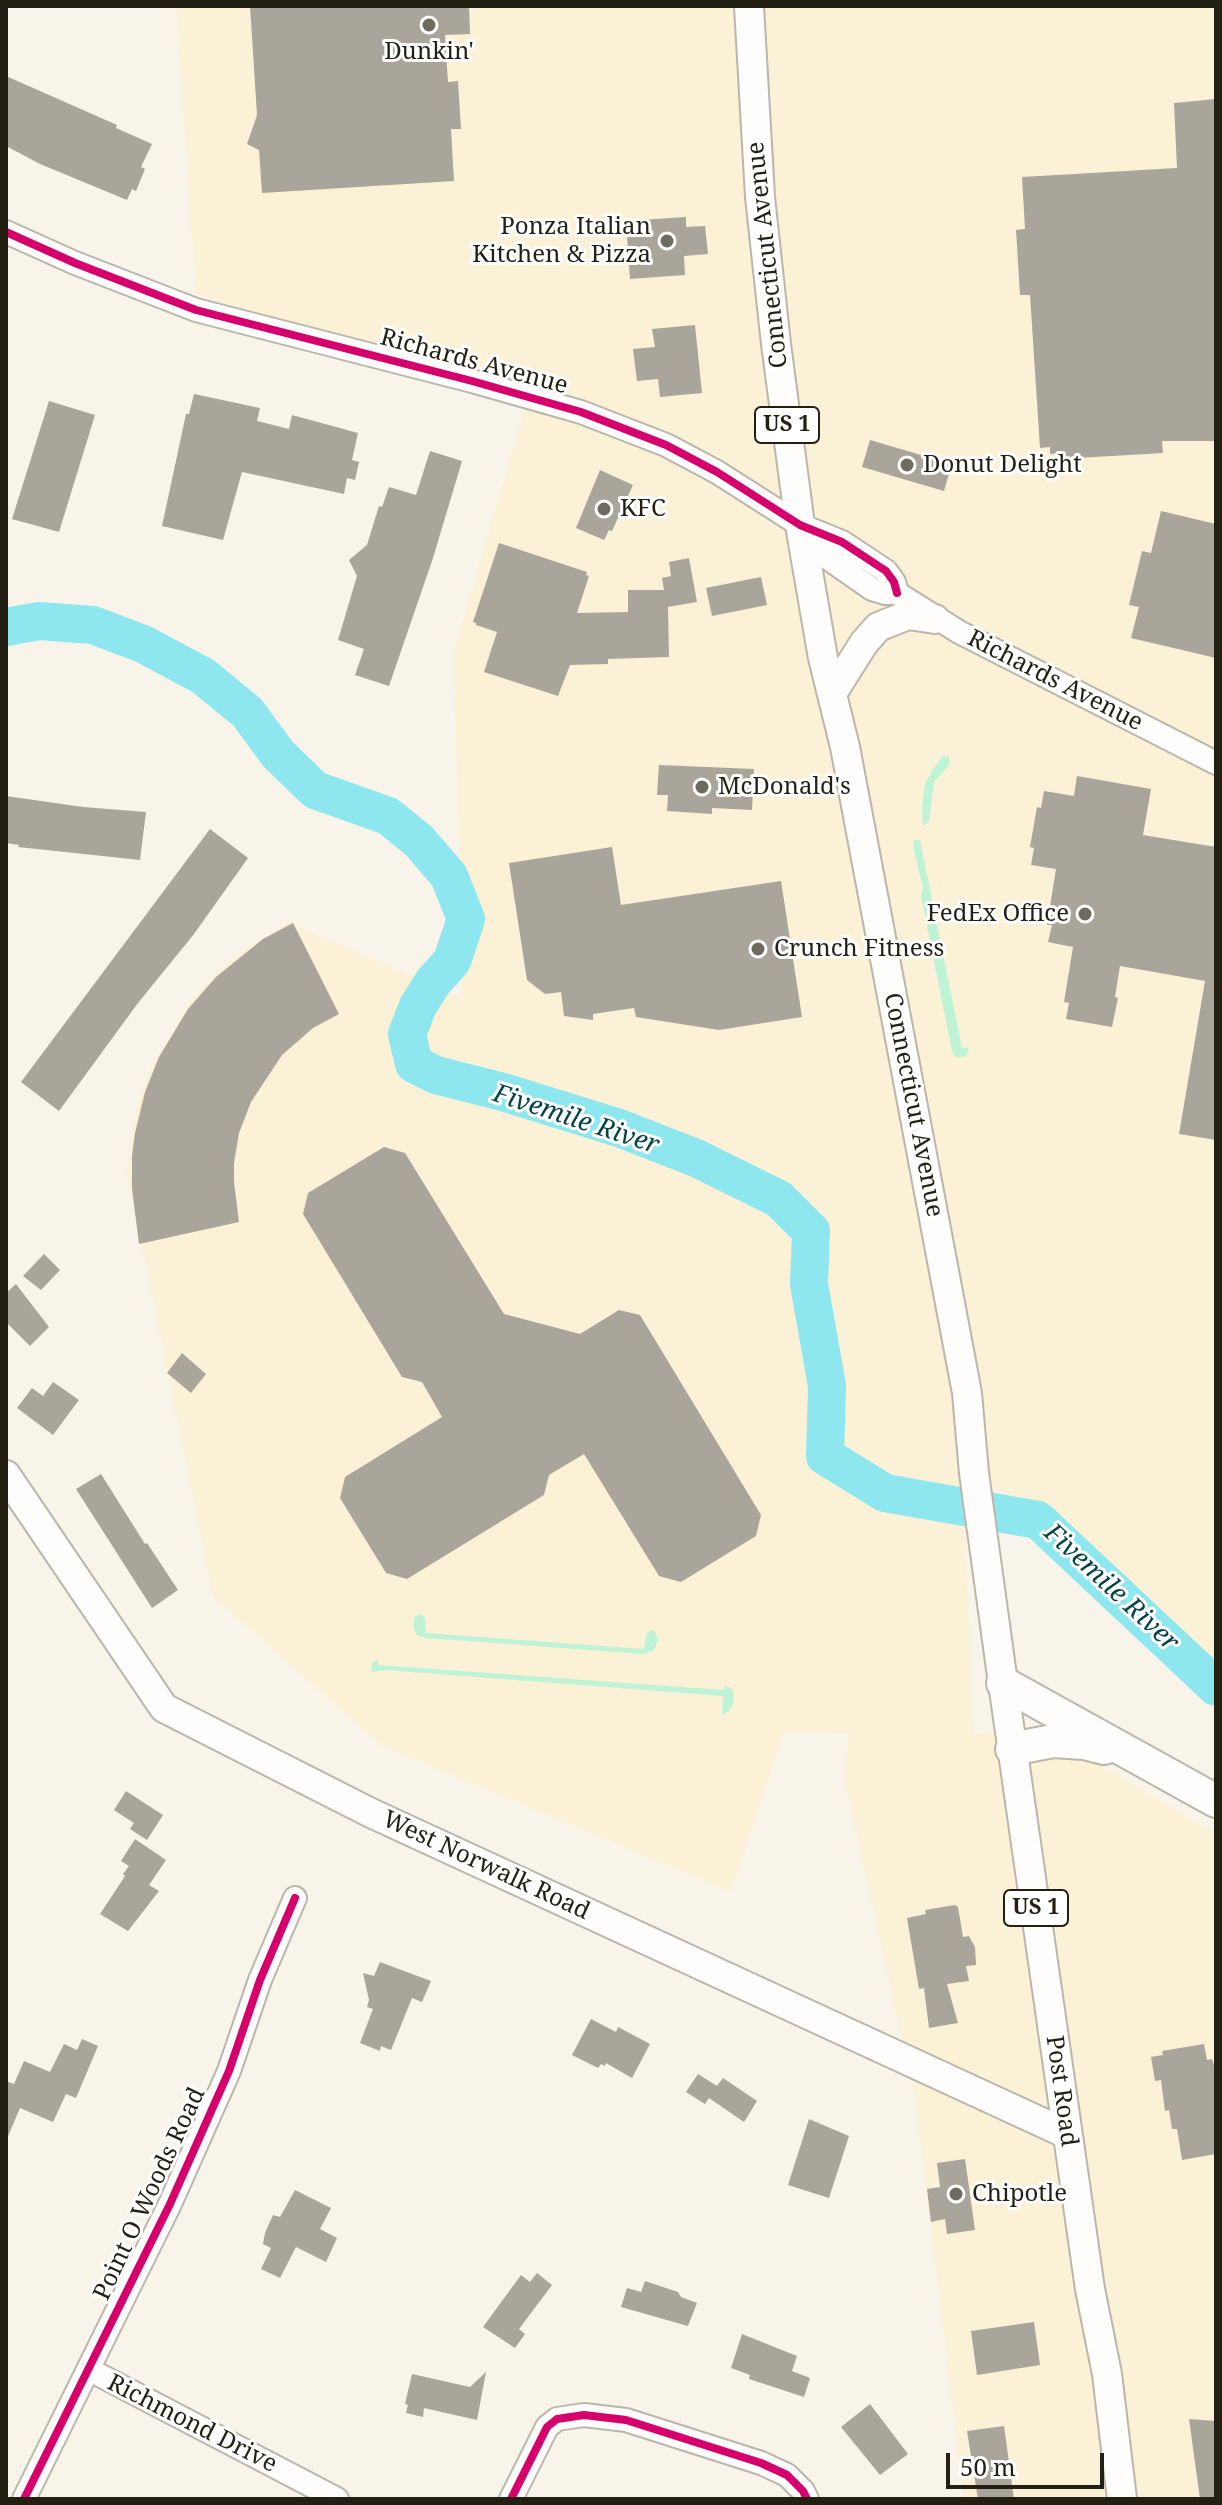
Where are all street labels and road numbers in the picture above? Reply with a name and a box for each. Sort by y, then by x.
street label: Connecticut Avenue [742,140,794,370]
street label: Richards Avenue [377,323,571,401]
road number: US 1 [755,407,819,443]
street label: Richards Avenue [963,624,1147,738]
street label: Connecticut Avenue [877,990,949,1220]
street label: West Norwalk Road [378,1805,594,1927]
road number: US 1 [1004,1890,1068,1926]
street label: Post Road [1039,2034,1083,2148]
street label: Point O Woods Road [88,2083,212,2305]
street label: Richmond Drive [102,2369,282,2479]

